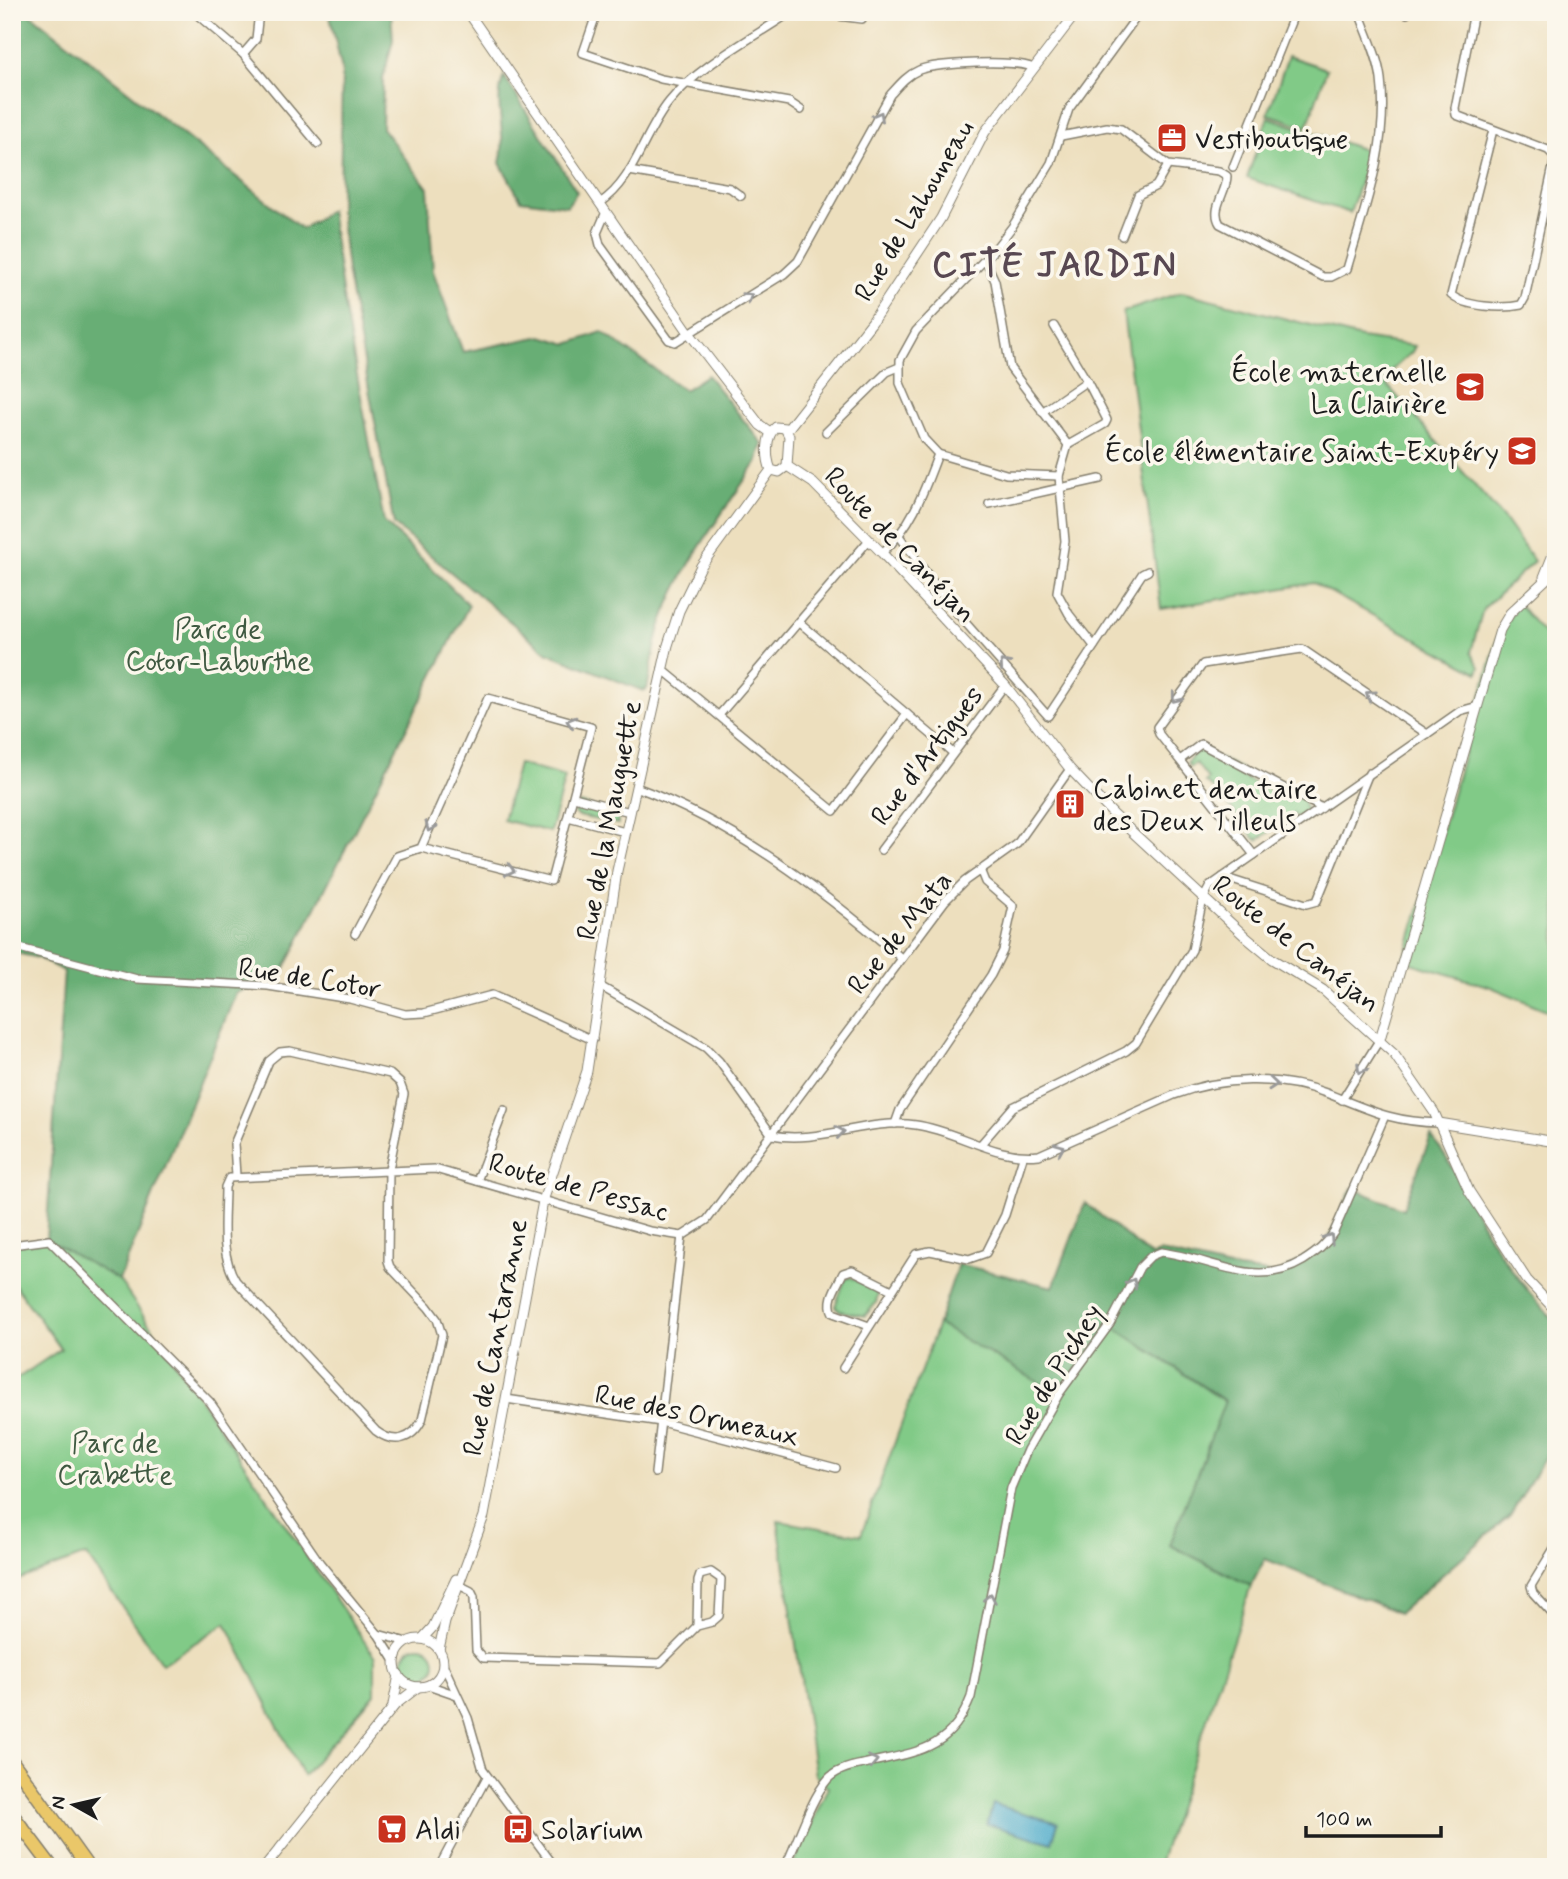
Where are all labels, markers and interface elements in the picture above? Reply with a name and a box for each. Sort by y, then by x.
one-way arrow [870,111,884,124]
street label: Rue de Lahouneau [846,114,984,309]
office icon: Vestiboutique [1155,121,1189,155]
place label: Vestiboutique [1195,122,1348,159]
district label: CITÉ JARDIN [932,241,1178,289]
one-way arrow [740,292,753,305]
place label: École maternelle La Clairière [1231,353,1447,424]
school or university icon: École maternelle La Clairière [1453,370,1487,404]
place label: École élémentaire Saint-Exupéry [1105,433,1499,472]
school or university icon: École élémentaire Saint-Exupéry [1505,434,1539,468]
street label: Route de Canéjan [815,459,983,632]
park label: Parc de Cotor-Laburthe [125,612,311,681]
one-way arrow [1000,659,1012,672]
street label: Rue d'Artigues [863,679,993,834]
one-way arrow [1172,691,1185,703]
one-way arrow [1365,691,1378,703]
street label: Rue de la Mauguette [569,698,652,943]
one-way arrow [565,715,577,730]
place label: Cabinet dentaire des Deux Tilleuls [1093,772,1318,841]
building icon: Cabinet dentaire des Deux Tilleuls [1053,787,1087,821]
one-way arrow [424,820,438,832]
one-way arrow [504,862,516,876]
street label: Rue de Mata [840,864,962,1003]
street label: Route de Canéjan [1204,868,1387,1022]
street label: Rue de Cotor [236,950,384,1009]
one-way arrow [1356,1062,1369,1075]
one-way arrow [1268,1076,1279,1091]
one-way arrow [834,1125,845,1140]
one-way arrow [1053,1142,1065,1156]
street label: Route de Pessac [484,1145,673,1232]
street label: Rue de Cantaranne [455,1216,538,1459]
one-way arrow [1321,1233,1333,1246]
one-way arrow [1123,1278,1137,1291]
street label: Rue de Pichey [997,1298,1113,1453]
street label: Rue des Ormeaux [591,1377,802,1456]
park label: Parc de Crabette [57,1426,173,1495]
one-way arrow [982,1592,997,1604]
one-way arrow [866,1755,878,1770]
north arrow [38,1770,108,1840]
text: N [45,1795,72,1811]
scale bar [1306,1795,1440,1839]
text: 100 m [1316,1806,1372,1834]
supermarket icon: Aldi [375,1812,409,1846]
bus stop icon: Solarium [501,1812,535,1846]
place label: Aldi [415,1813,461,1850]
place label: Solarium [541,1813,643,1850]

